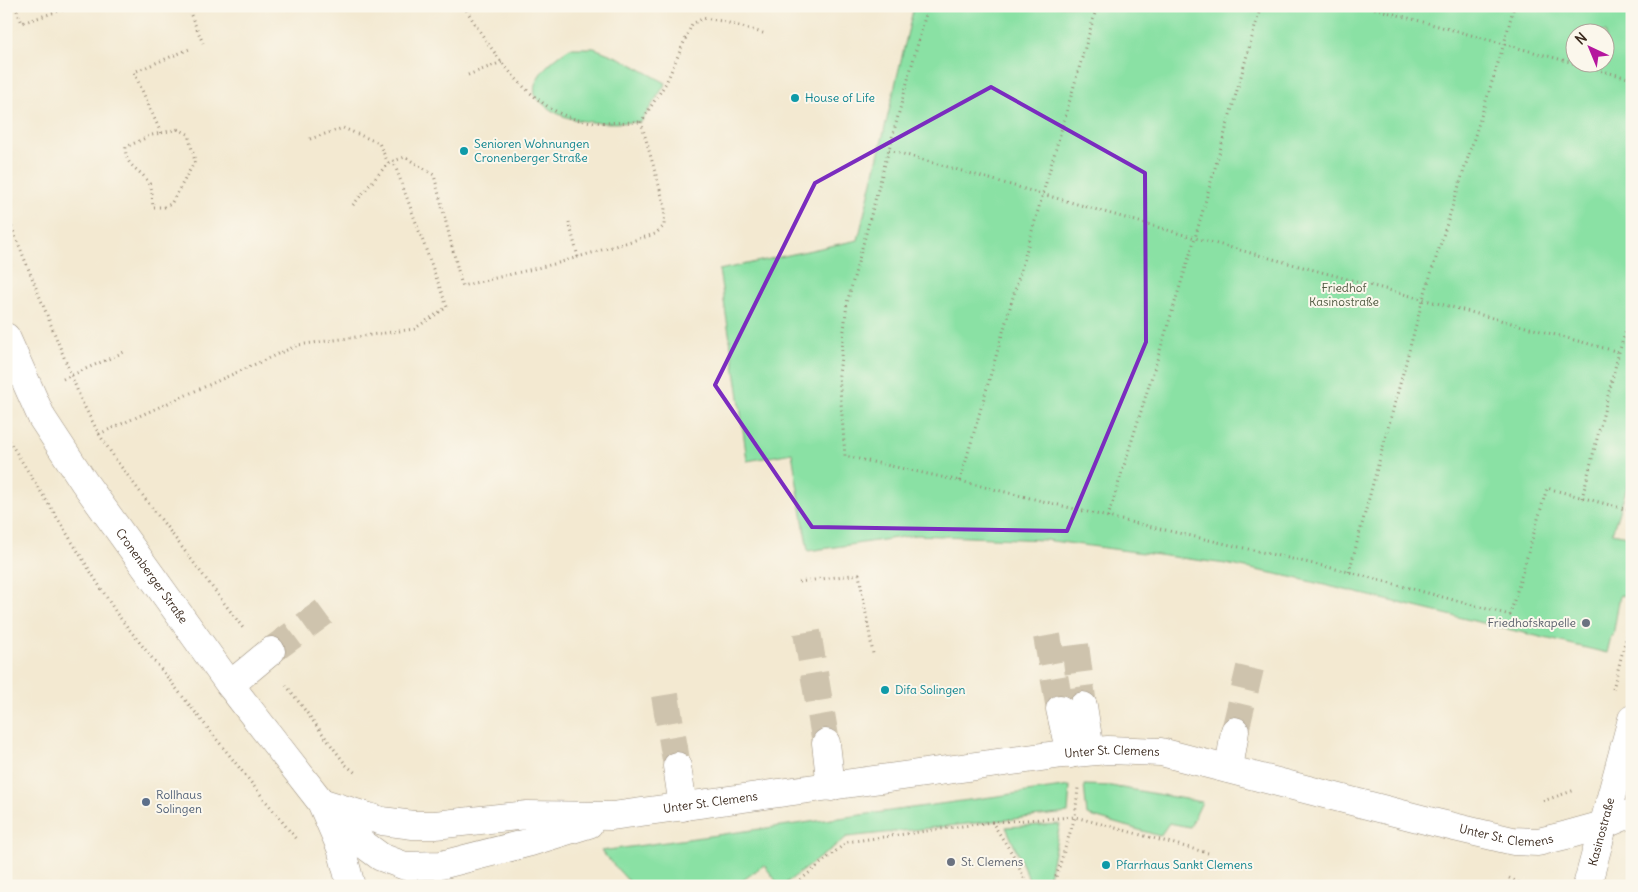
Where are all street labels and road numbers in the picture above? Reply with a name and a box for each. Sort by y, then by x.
street label: Cronenberger Straße [113,525,191,626]
street label: Unter St. Clemens [1064,742,1160,761]
street label: Unter St. Clemens [662,788,759,816]
street label: Kasinostraße [1585,796,1617,868]
street label: Unter St. Clemens [1458,821,1555,849]

